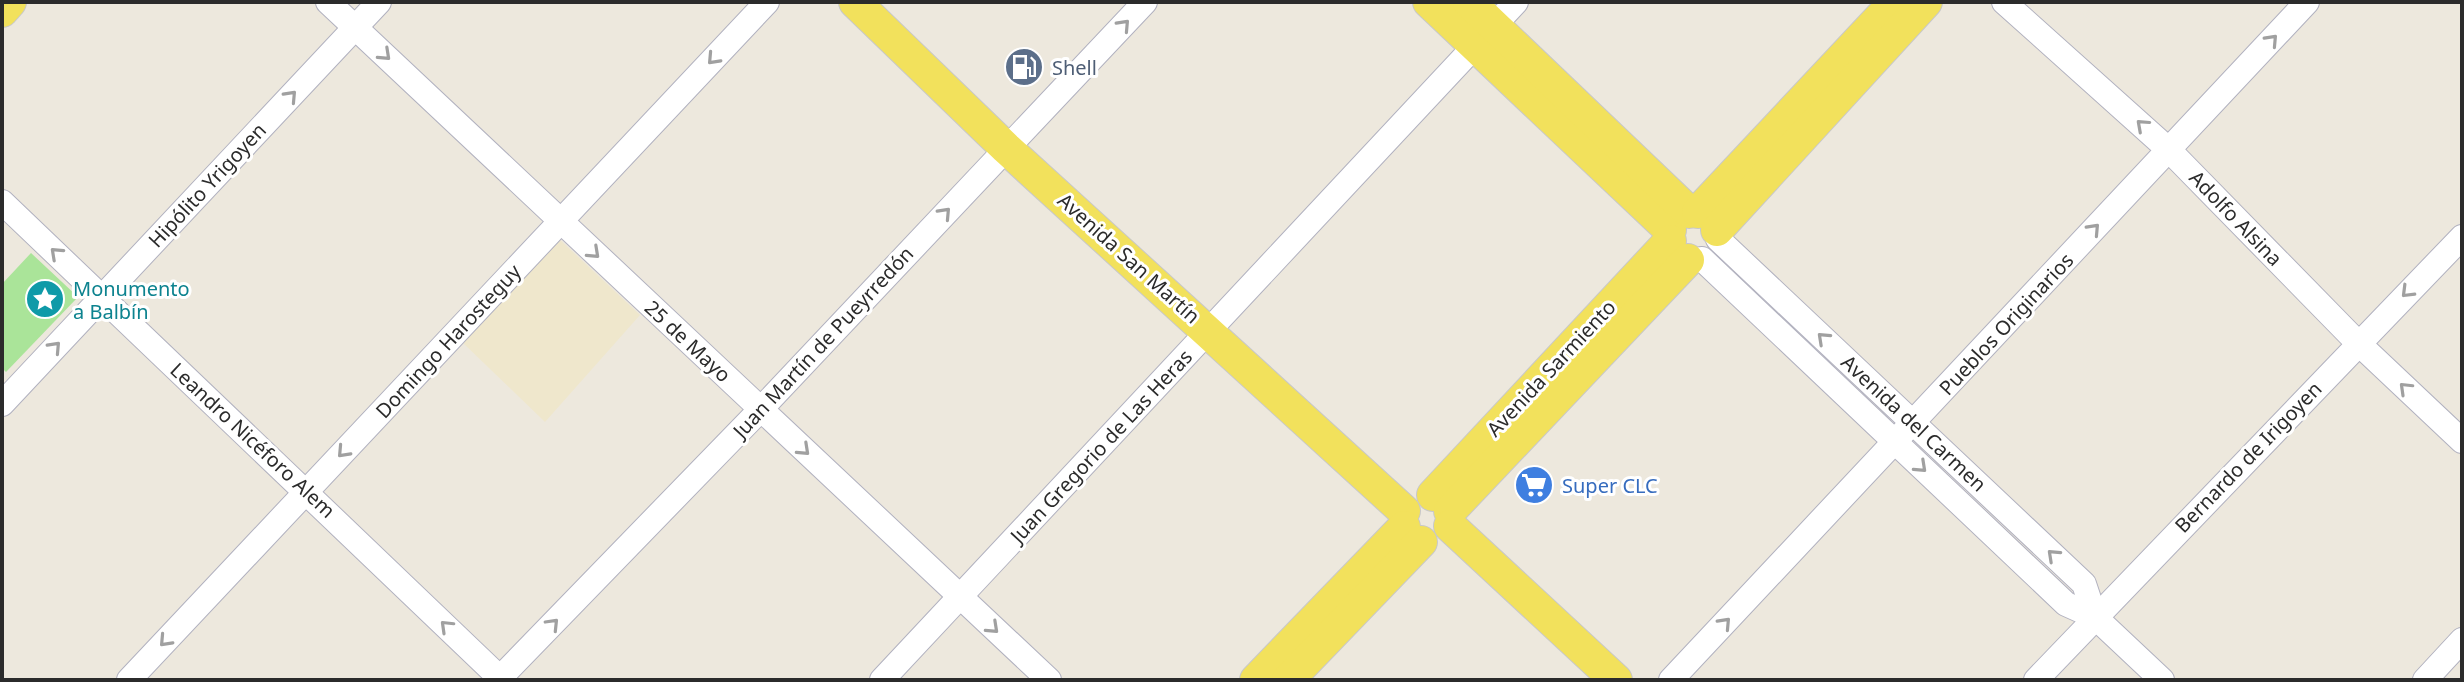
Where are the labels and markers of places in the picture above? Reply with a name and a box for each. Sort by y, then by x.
fuel station icon: Shell [1003,46,1045,88]
place label: Shell [1052,54,1097,81]
place label: Monumento a Balbín [73,275,190,325]
place icon: Monumento a Balbín [24,278,66,320]
supermarket icon: Super CLC [1513,464,1555,506]
place label: Super CLC [1562,472,1658,499]

